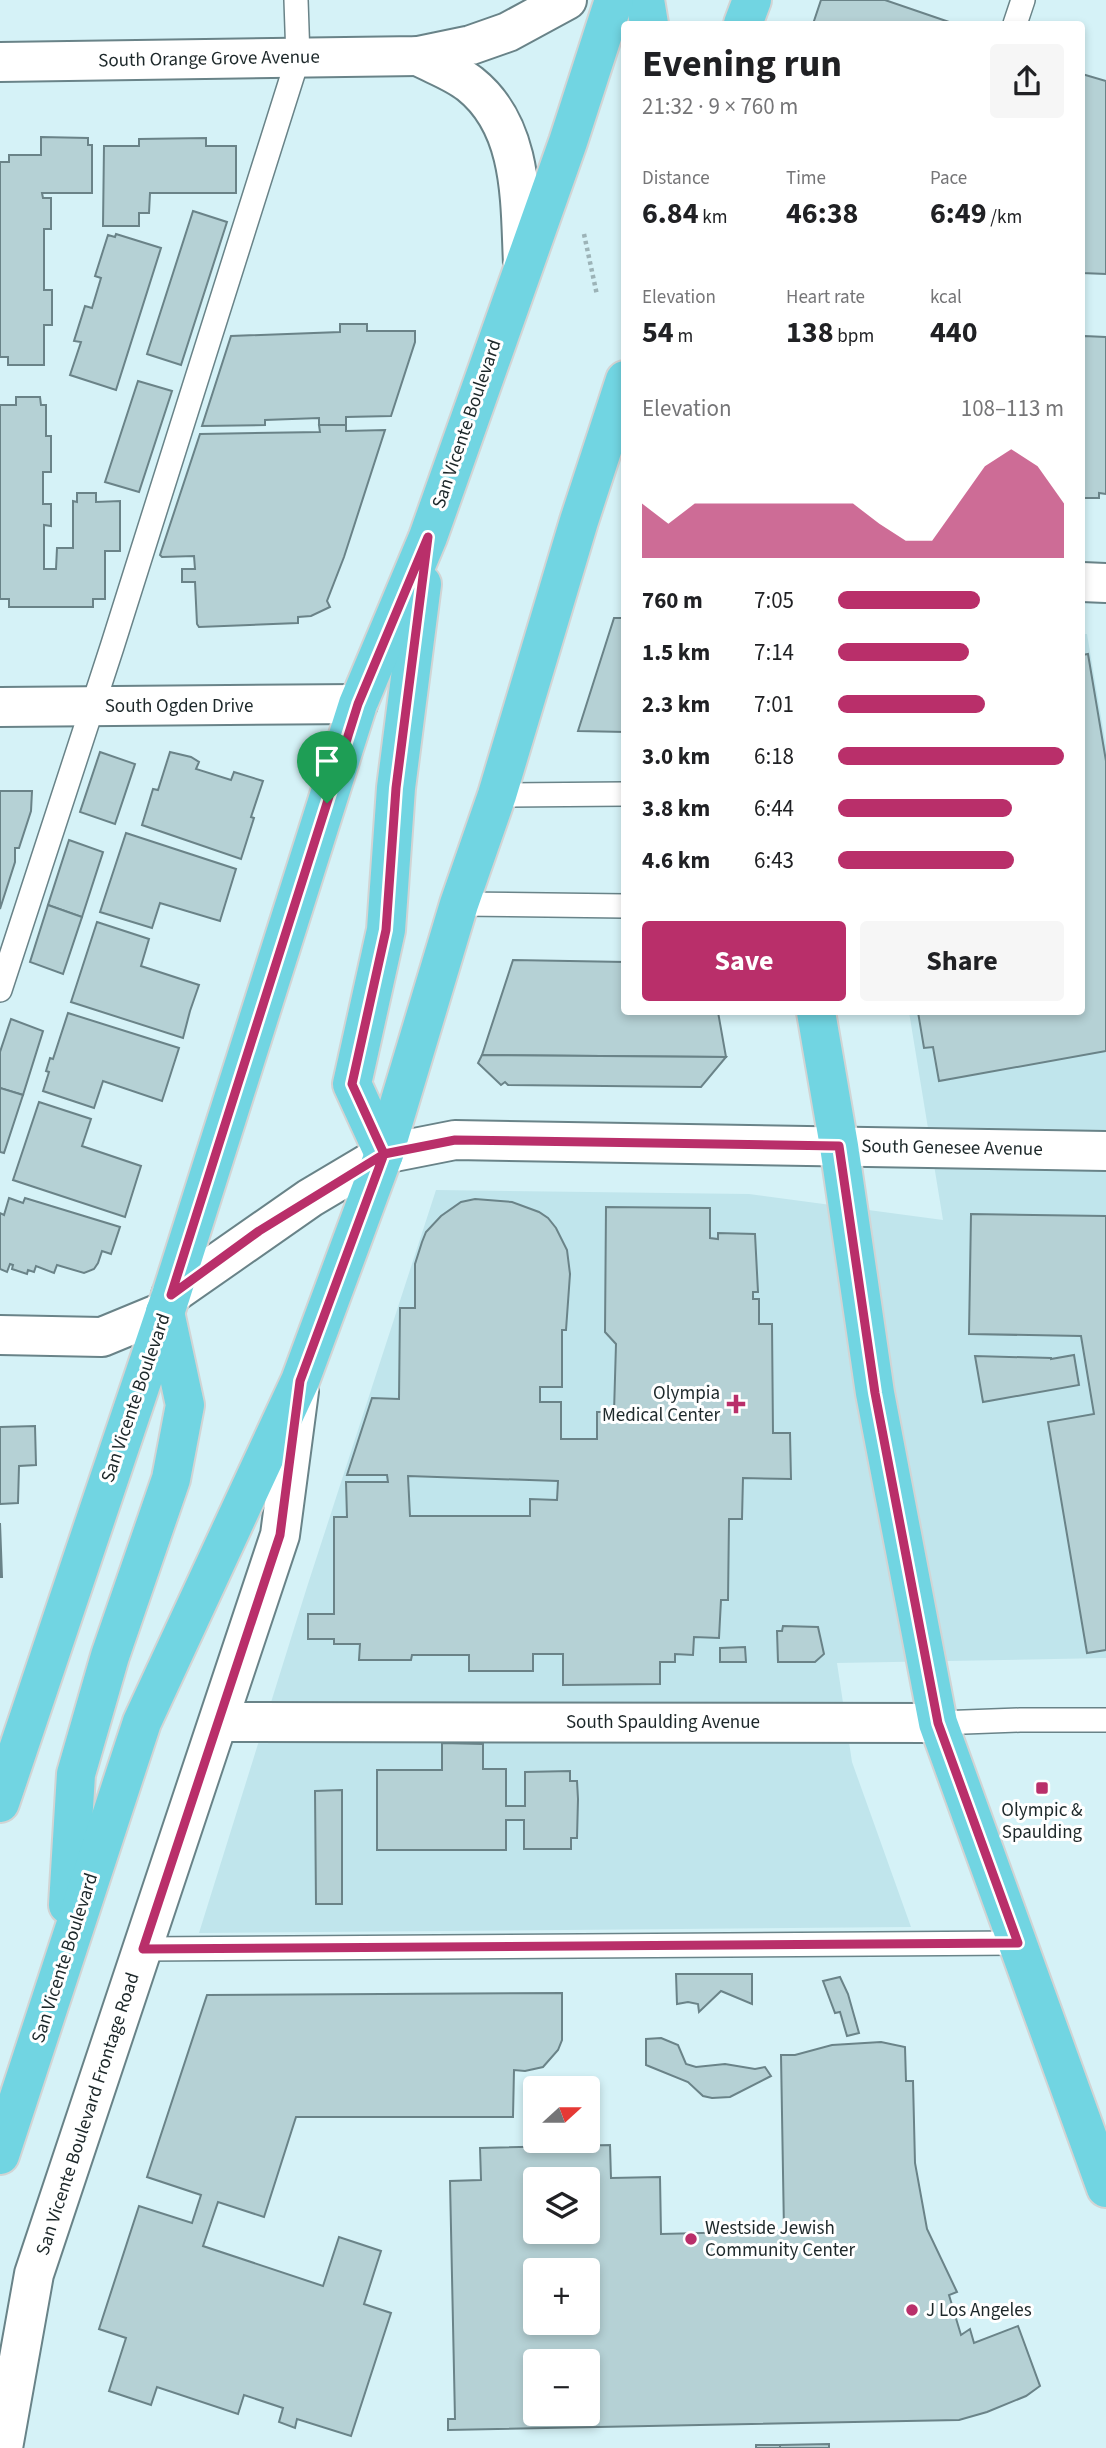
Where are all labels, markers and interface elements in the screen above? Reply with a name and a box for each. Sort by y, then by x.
text: Evening run [642,37,842,91]
street label: South Orange Grove Avenue [98,44,320,74]
button: share [990,44,1064,118]
text: 21:32 · 9 × 760 m [642,90,798,123]
text: Distance [642,165,710,192]
text: Time [786,165,826,192]
text: Pace [930,165,967,192]
text: 6.84 [642,192,699,235]
text: 46:38 [786,192,858,235]
text: 6:49 [930,192,987,235]
text: km [699,204,728,231]
text: /km [987,204,1022,231]
text: Elevation [642,284,716,311]
text: Heart rate [786,284,865,311]
text: kcal [930,284,962,311]
text: 54 [642,311,674,354]
text: 138 [786,311,834,354]
text: 440 [930,311,978,354]
text: m [674,323,693,350]
text: bpm [834,323,874,350]
street label: San Vicente Boulevard [425,336,509,512]
text: Elevation [642,392,732,425]
text: 108–113 m [961,392,1064,425]
text: 760 m [642,584,703,617]
text: 7:05 [754,584,794,617]
text: 1.5 km [642,636,710,669]
text: 7:14 [754,636,794,669]
text: 2.3 km [642,688,710,721]
text: 7:01 [754,688,794,721]
street label: South Ogden Drive [105,693,253,720]
pin [297,731,357,803]
text: 3.0 km [642,740,710,773]
text: 6:18 [754,740,794,773]
icon: arrive [308,742,346,780]
text: 3.8 km [642,792,710,825]
text: 6:44 [754,792,794,825]
text: 4.6 km [642,844,710,877]
text: 6:43 [754,844,794,877]
button: Save [642,921,846,1001]
button: Share [860,921,1064,1001]
street label: South Genesee Avenue [861,1133,1043,1163]
street label: San Vicente Boulevard [94,1310,178,1486]
place label: Olympia Medical Center [602,1380,720,1429]
marker: Olympia Medical Center [726,1394,746,1414]
street label: South Spaulding Avenue [566,1709,760,1736]
marker: Olympic & Spaulding [1034,1780,1050,1796]
place label: Olympic & Spaulding [1001,1797,1083,1846]
street label: San Vicente Boulevard [25,1870,105,2046]
street label: San Vicente Boulevard Frontage Road [29,1969,147,2259]
north arrow [523,2076,600,2152]
map controls [523,2076,600,2426]
button: layers [523,2167,600,2244]
place label: Westside Jewish Community Center [705,2215,855,2264]
marker: Westside Jewish Community Center [683,2231,699,2247]
button: + [523,2258,600,2335]
place label: J Los Angeles [926,2297,1032,2324]
marker: J Los Angeles [904,2302,920,2318]
button: − [523,2349,600,2426]

